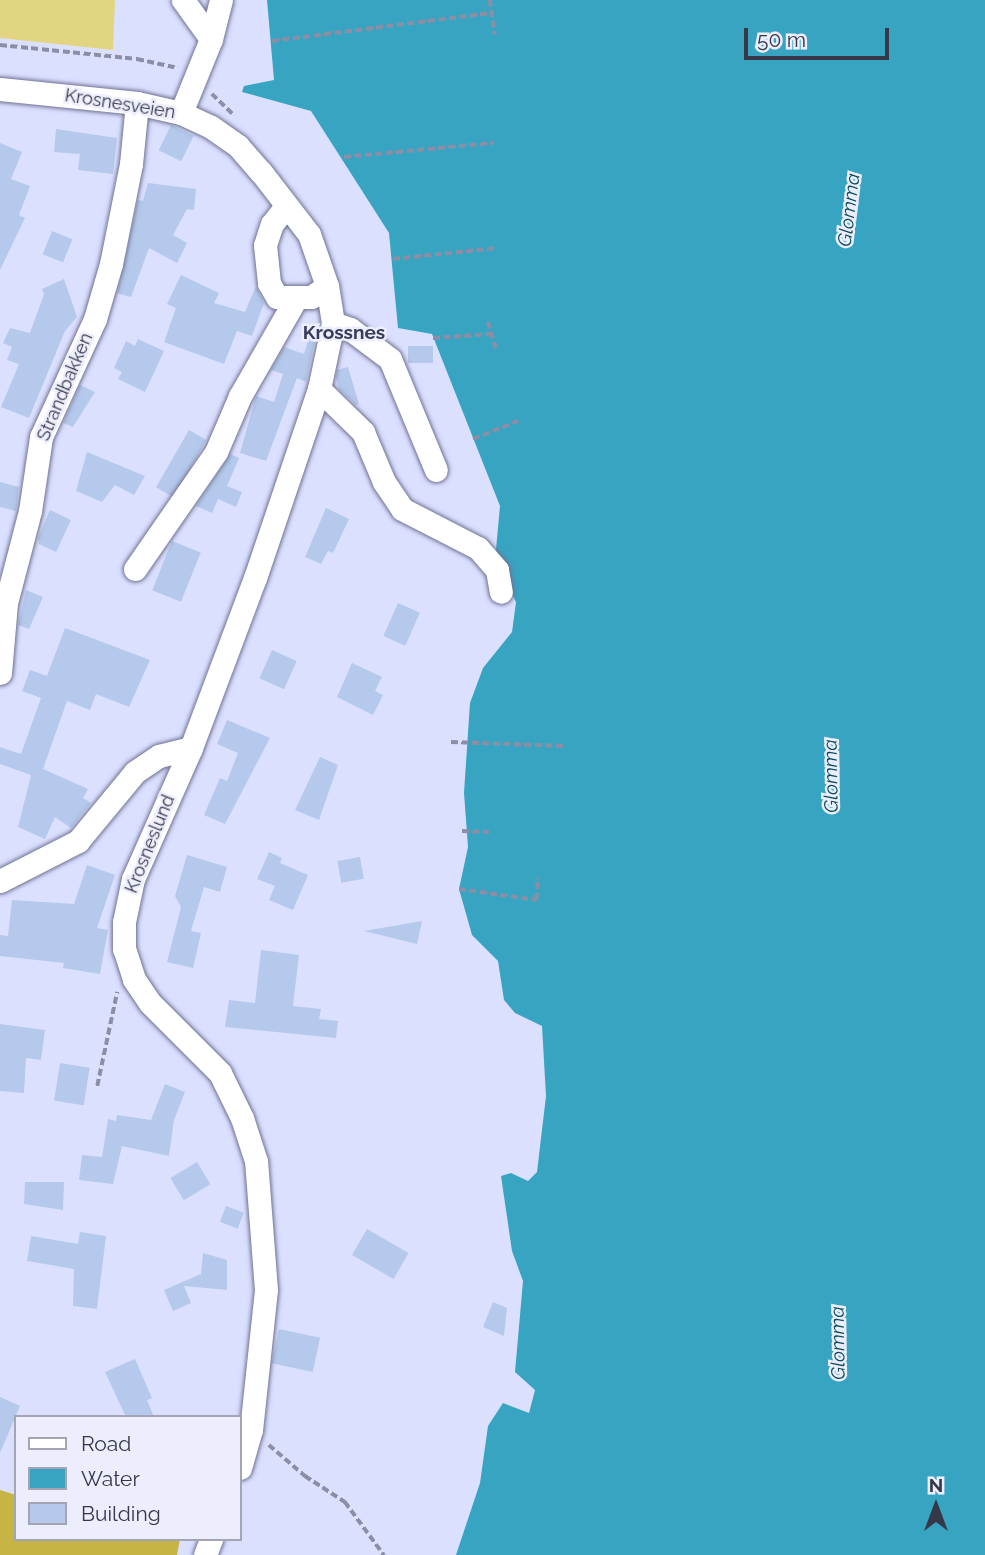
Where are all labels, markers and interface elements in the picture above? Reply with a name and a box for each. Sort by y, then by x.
scale bar [747,14,892,58]
text: 50 m [757,27,806,52]
street label: Krosnesveien [63,85,177,123]
water label: Glomma [833,172,865,248]
district label: Krossnes [303,322,385,344]
street label: Strandbakken [33,330,97,444]
water label: Glomma [819,739,843,813]
street label: Krosneslund [120,792,180,896]
water label: Glomma [826,1306,850,1380]
legend [14,1415,242,1541]
text: Road [81,1431,131,1456]
text: Water [81,1466,140,1491]
north arrow [901,1471,971,1541]
text: N [929,1474,943,1496]
text: Building [81,1501,161,1526]

